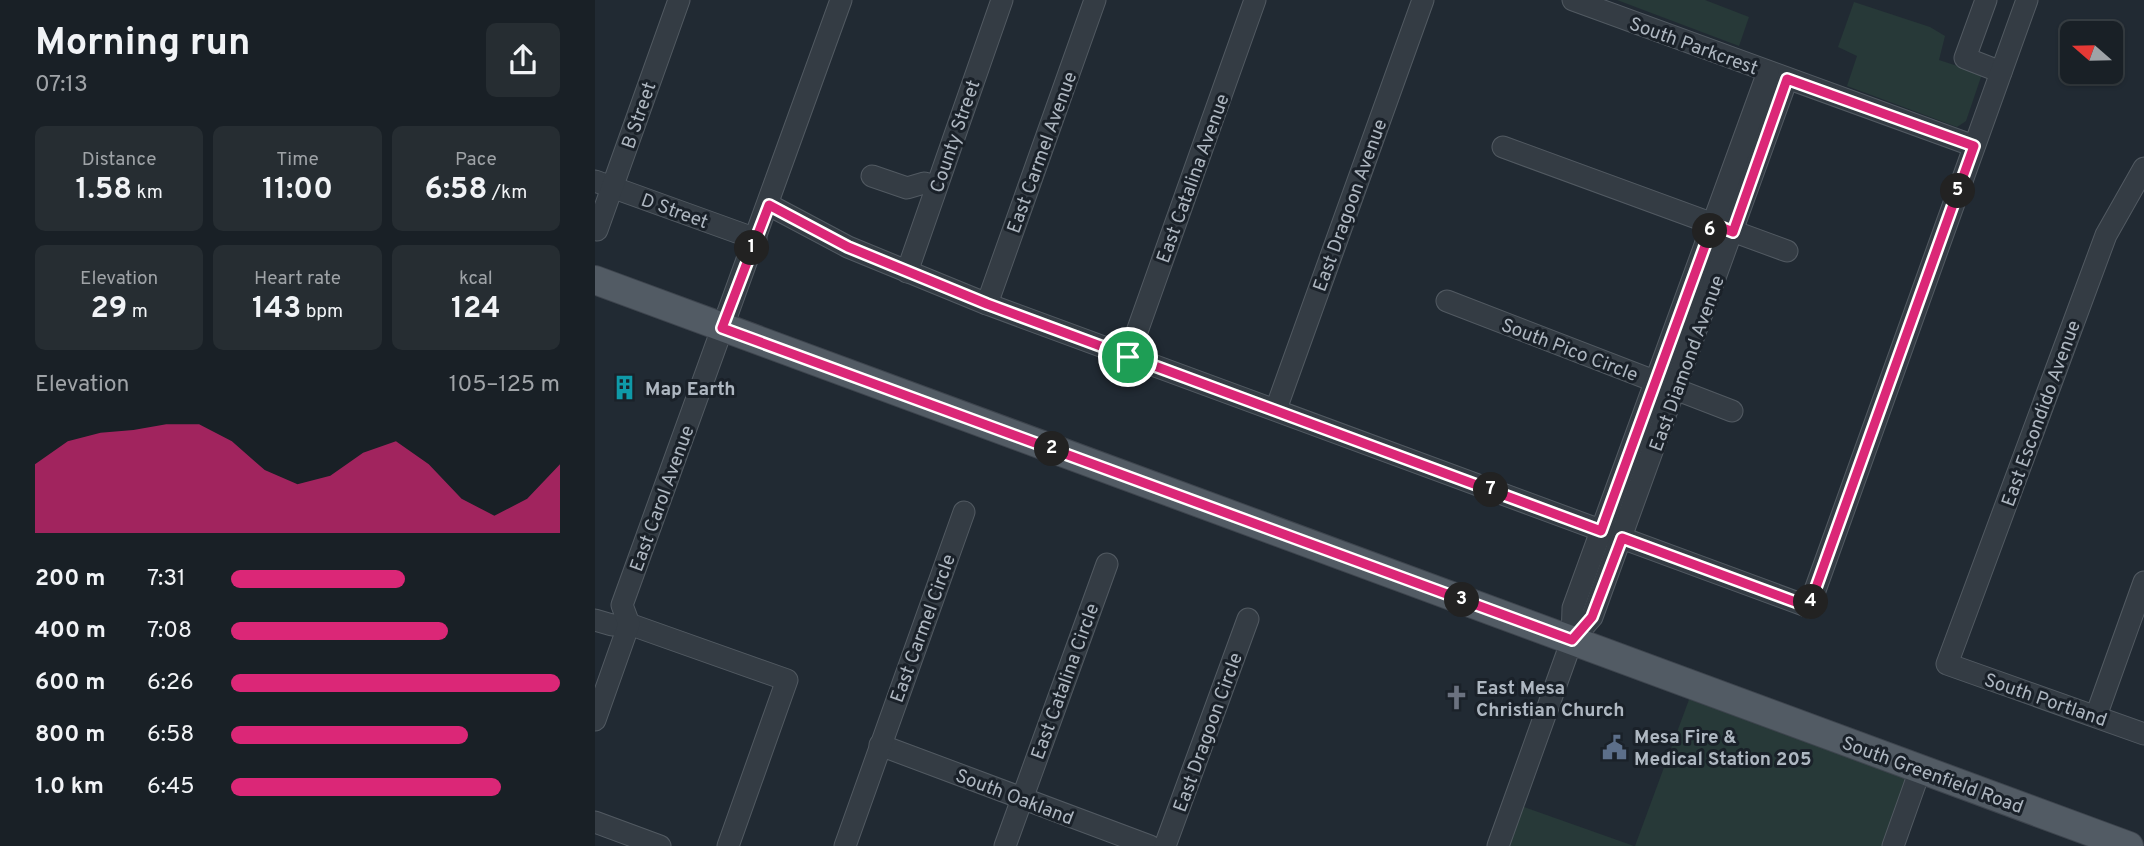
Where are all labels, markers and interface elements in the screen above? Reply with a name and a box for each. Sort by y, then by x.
street label: South Parkcrest [1626,12,1761,81]
text: Morning run [35,20,251,69]
north arrow [2060,21,2123,84]
map controls [2060,21,2123,84]
button: share [486,23,560,97]
street label: East Carmel Avenue [1002,69,1083,237]
text: 07:13 [35,71,88,100]
street label: County Street [925,77,986,196]
street label: B Street [617,79,663,152]
street label: East Catalina Avenue [1152,91,1236,267]
street label: East Dragoon Avenue [1308,116,1393,295]
text: Distance [82,148,156,172]
text: Time [276,148,319,172]
text: Pace [455,148,497,172]
text: 1.58 [75,172,132,209]
text: 11:00 [262,172,333,209]
text: 6:58 [424,172,487,209]
pin: 5 [1941,174,1975,208]
text: 5 [1952,178,1963,202]
text: km [132,181,163,205]
text: /km [487,181,527,205]
street label: D Street [637,189,711,235]
pin: 6 [1693,214,1727,248]
text: 6 [1704,218,1715,242]
pin: 1 [735,230,769,266]
text: 1 [748,235,755,259]
text: Elevation [80,267,158,291]
text: Heart rate [254,267,341,291]
text: kcal [459,267,493,291]
street label: East Diamond Avenue [1645,272,1731,455]
text: 29 [90,291,127,328]
text: 143 [252,291,301,328]
text: 124 [451,291,501,328]
text: m [127,300,148,324]
text: bpm [301,300,343,324]
street label: South Pico Circle [1498,314,1641,388]
street label: East Escondido Avenue [1997,317,2087,510]
pin [1098,327,1158,387]
icon: arrive [1109,338,1147,376]
text: Elevation [35,371,130,400]
text: 105–125 m [449,371,560,400]
building icon: Map Earth [611,374,639,402]
place label: Map Earth [645,378,736,402]
street label: East Carol Avenue [625,422,700,575]
pin: 2 [1035,432,1070,466]
text: 2 [1046,436,1057,460]
pin: 7 [1473,472,1509,508]
text: 7 [1485,477,1496,501]
street label: East Carmel Circle [886,551,962,706]
text: 200 m [35,565,105,594]
text: 7:31 [147,565,186,594]
pin: 3 [1445,582,1479,618]
pin: 4 [1793,584,1829,620]
text: 3 [1456,587,1467,611]
text: 4 [1804,589,1817,613]
street label: East Catalina Circle [1026,600,1105,763]
text: 400 m [35,617,106,646]
text: 7:08 [147,617,192,646]
street label: East Dragoon Circle [1169,650,1249,816]
text: 600 m [35,669,105,698]
text: 6:26 [147,669,194,698]
street label: South Portland [1981,669,2110,733]
place label: East Mesa Christian Church [1476,677,1625,723]
church icon: East Mesa Christian Church [1442,684,1470,712]
text: 800 m [35,721,105,750]
text: 6:58 [147,721,194,750]
place label: Mesa Fire & Medical Station 205 [1634,726,1812,772]
street label: South Greenfield Road [1838,732,2026,820]
public building icon: Mesa Fire & Medical Station 205 [1600,733,1628,761]
street label: South Oakland [952,764,1077,831]
text: 1.0 km [35,773,104,802]
text: 6:45 [147,773,194,802]

